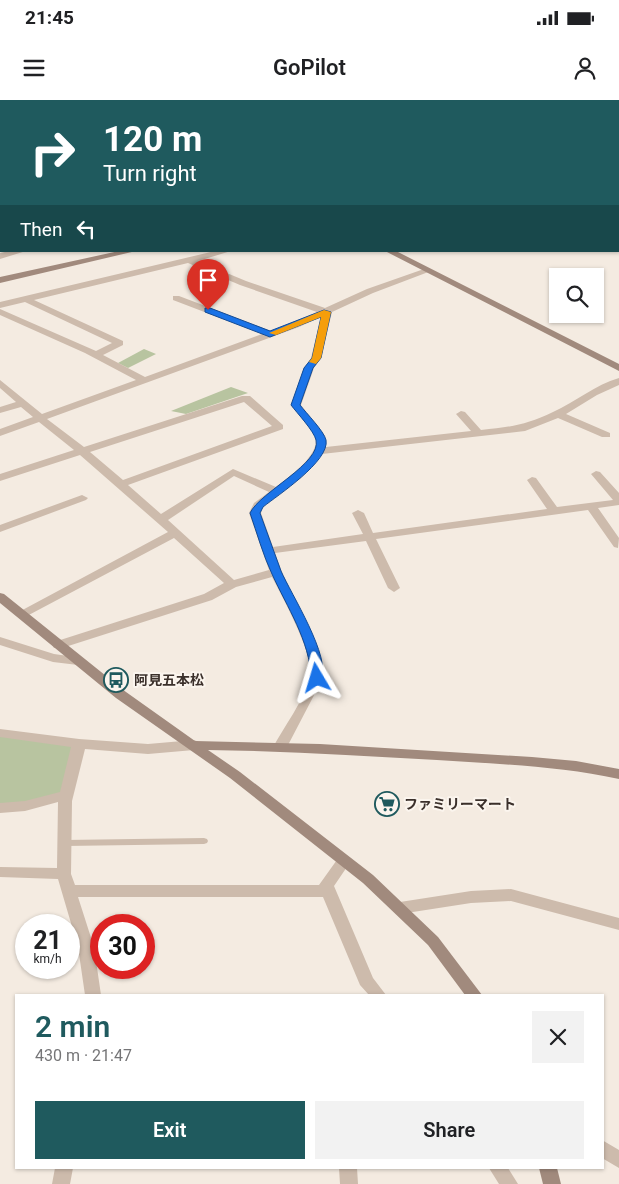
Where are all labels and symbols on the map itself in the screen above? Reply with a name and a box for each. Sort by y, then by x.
pin [187,259,229,310]
position arrow [290,651,342,703]
bus stop icon: 阿見五本松 [103,667,129,693]
place label: 阿見五本松 [134,672,204,688]
supermarket icon: ファミリーマート [374,791,400,817]
place label: ファミリーマート [404,796,516,812]
speed limit sign: 30 [90,914,155,979]

